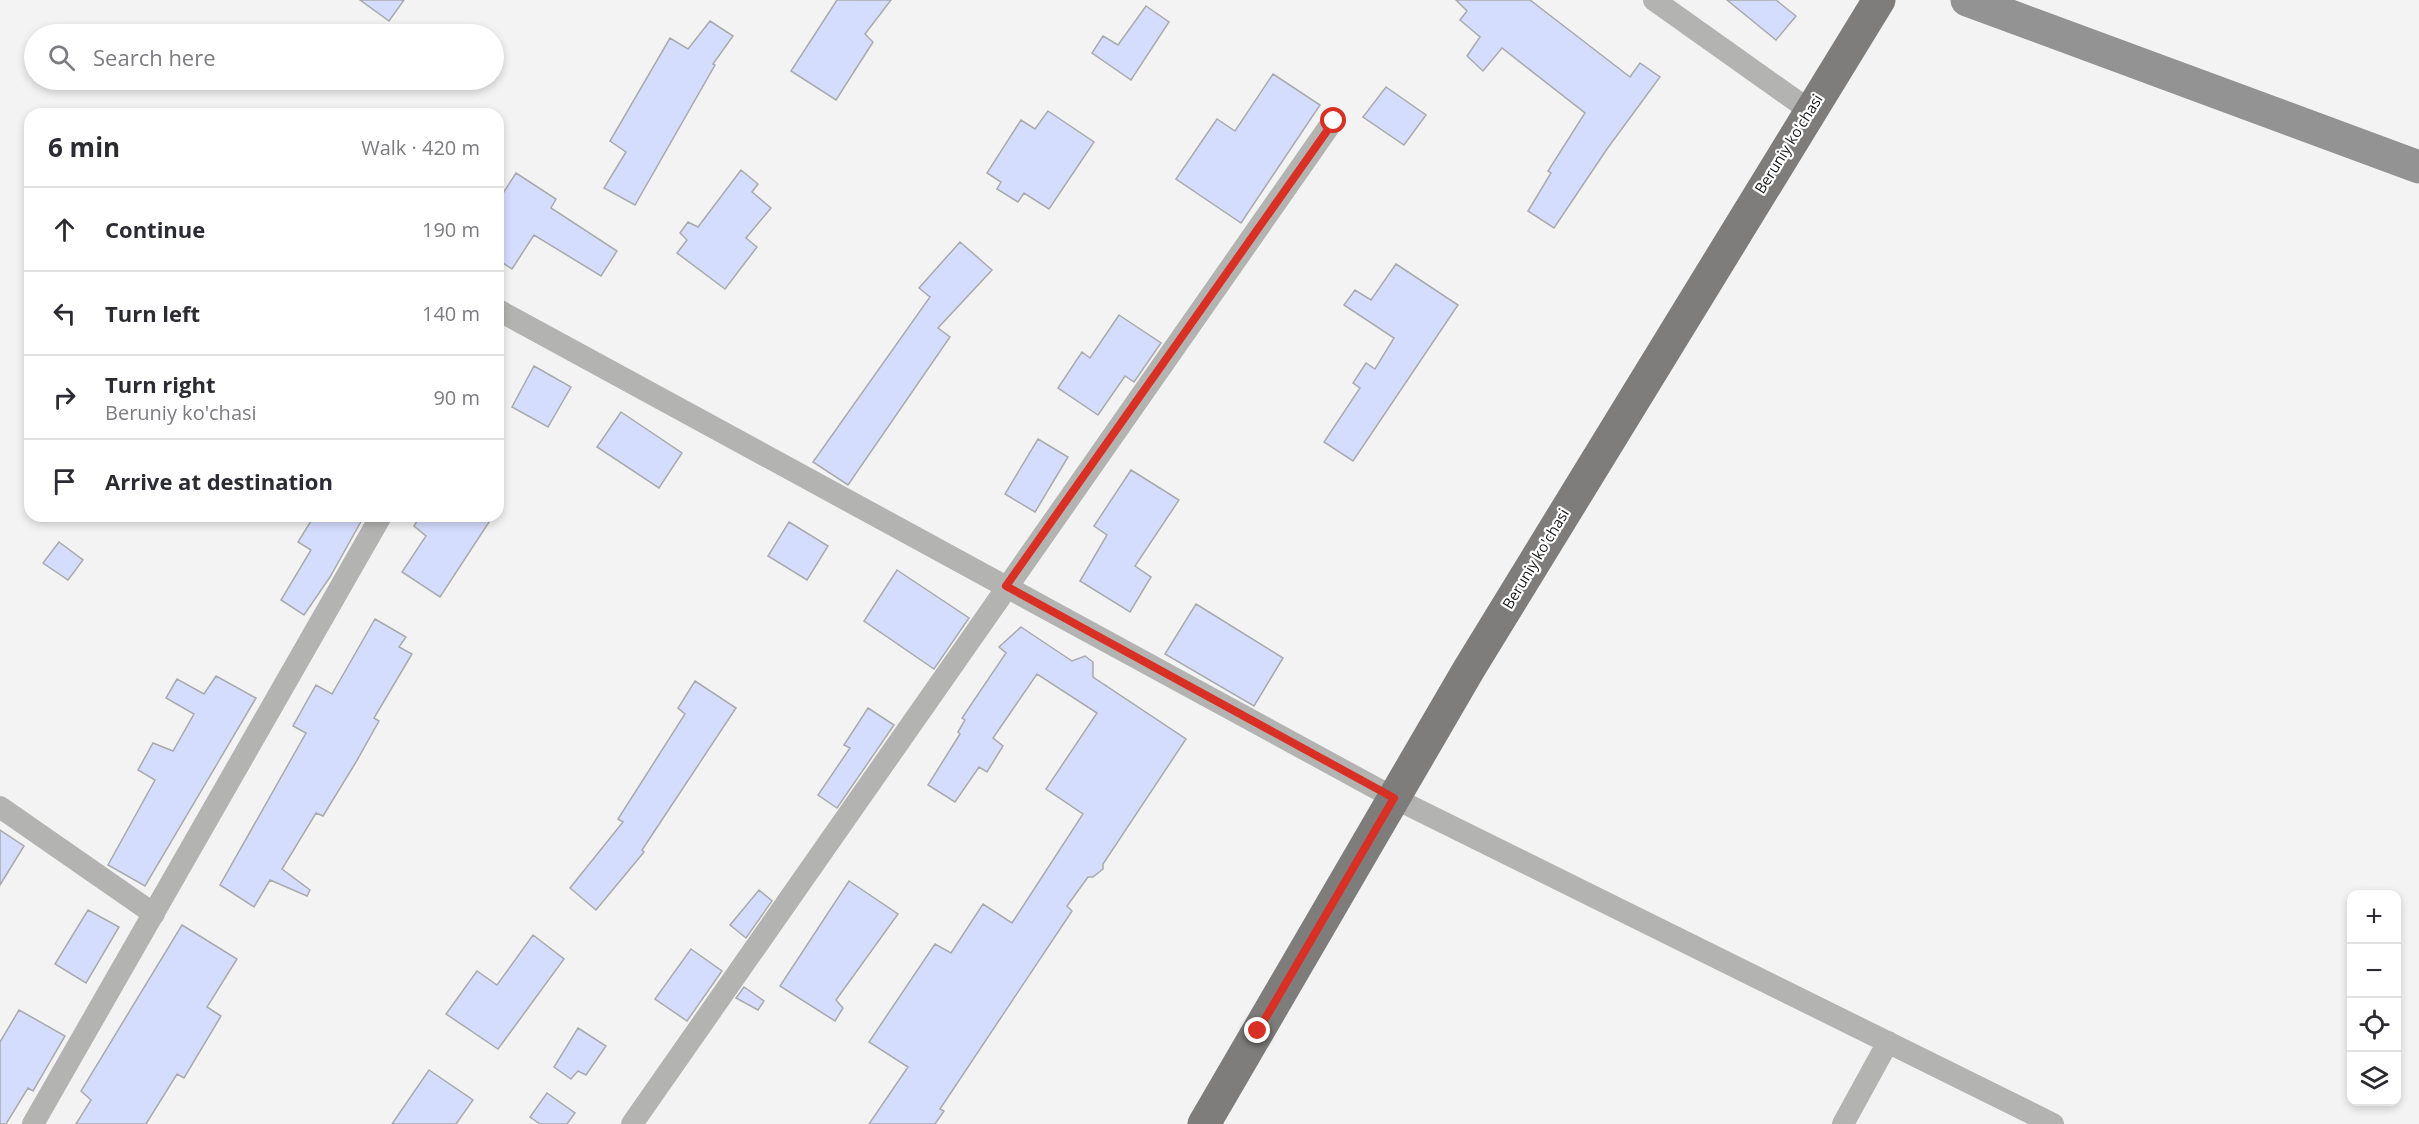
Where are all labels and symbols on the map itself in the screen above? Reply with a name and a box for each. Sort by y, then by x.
street label: Beruniy ko'chasi [1750,90,1827,197]
route start [1320,107,1346,133]
street label: Beruniy ko'chasi [1497,505,1573,612]
route end [1244,1017,1270,1043]

